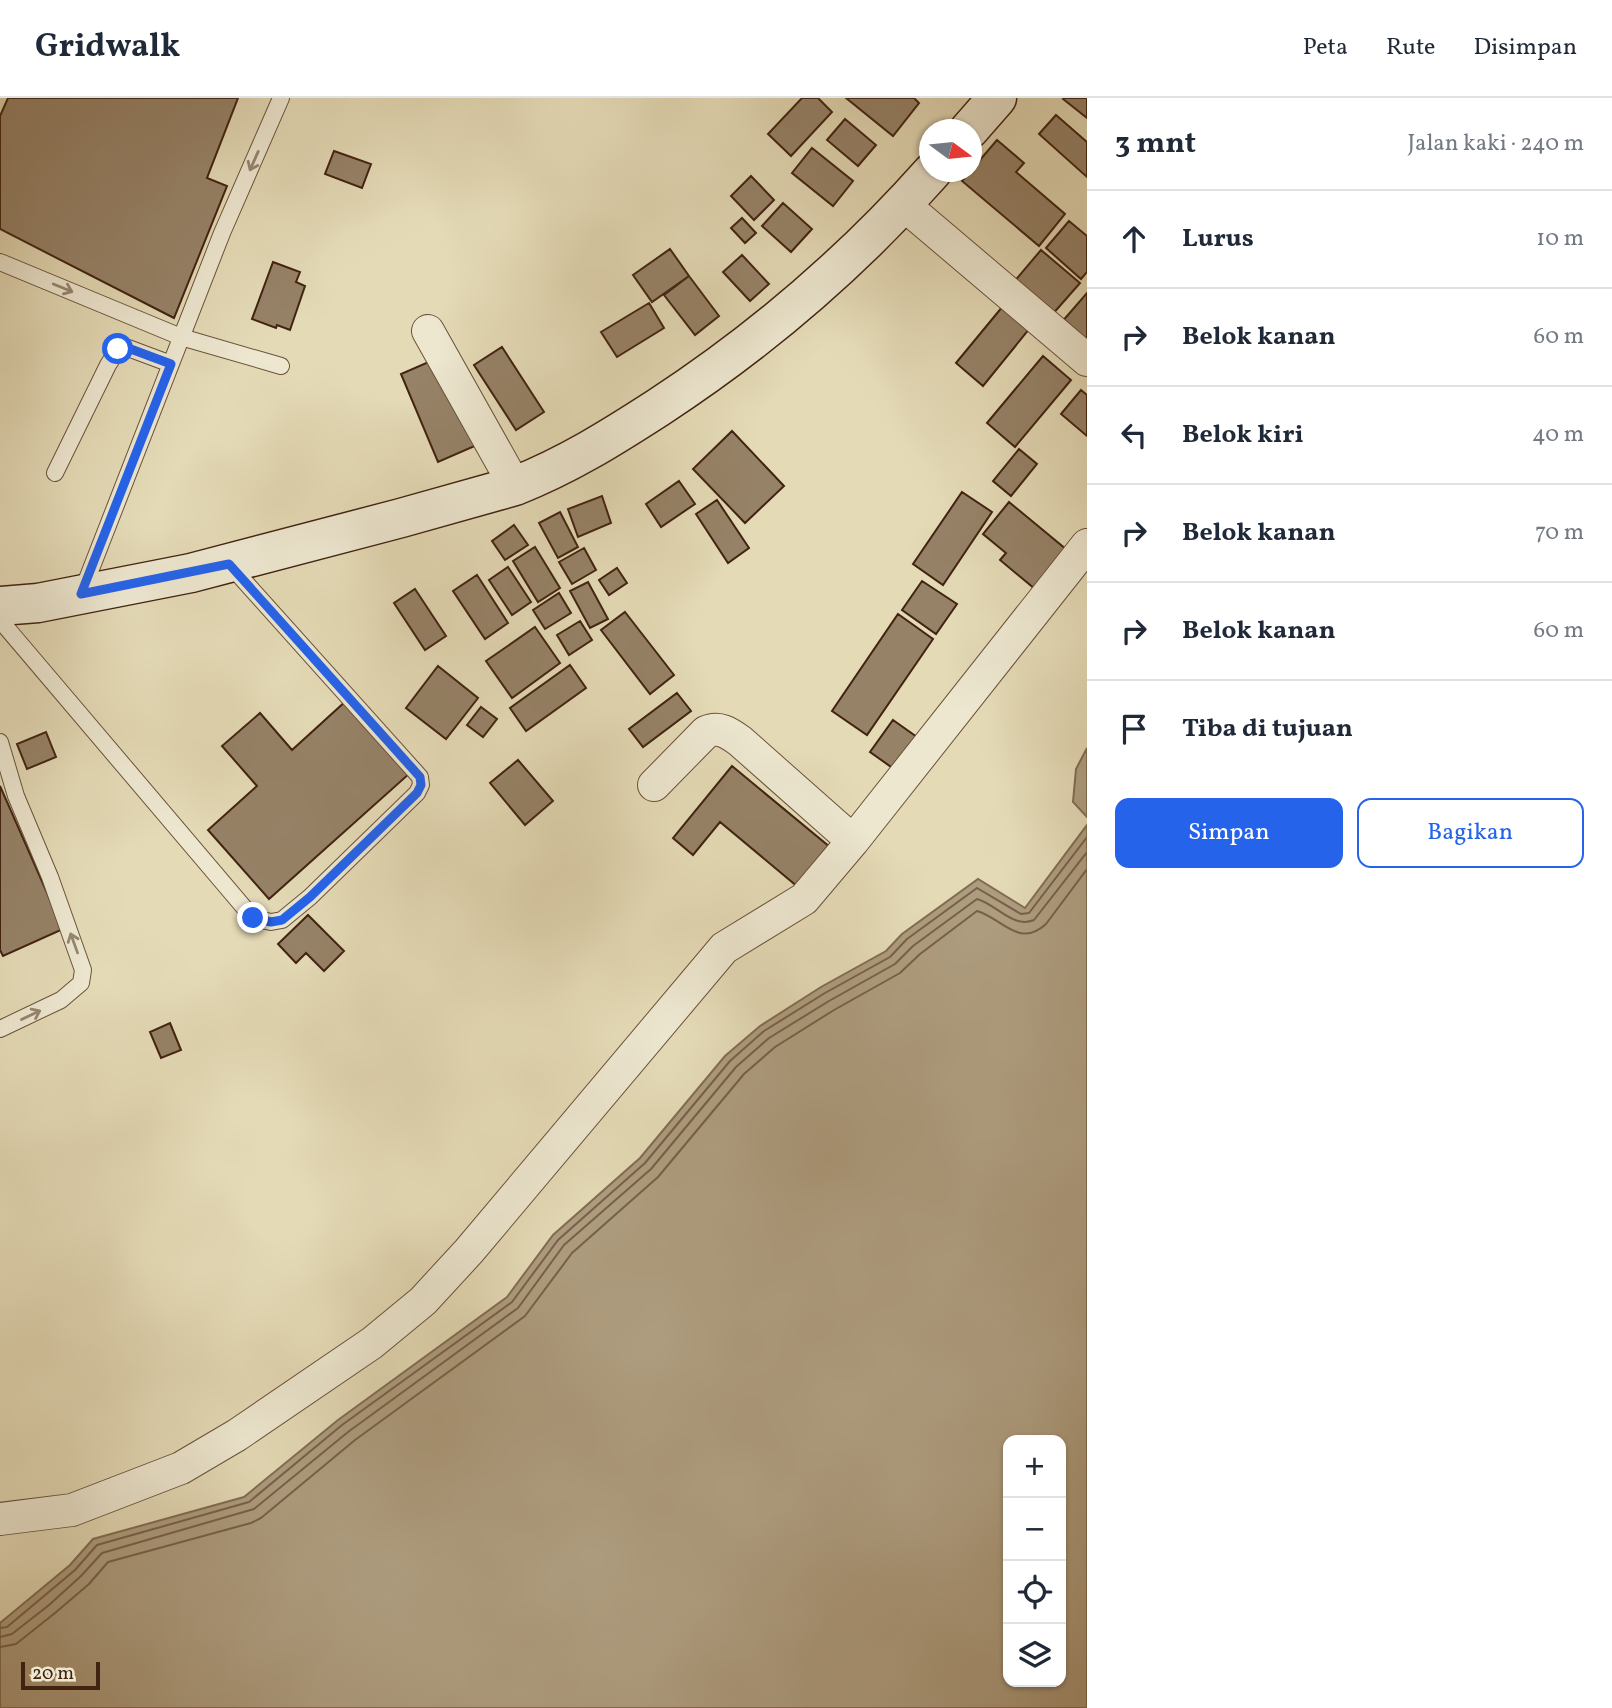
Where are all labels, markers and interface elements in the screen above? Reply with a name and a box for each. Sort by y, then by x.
text: Gridwalk [35,25,180,71]
text: Peta [1303,31,1348,65]
text: Rute [1386,31,1435,65]
text: Disimpan [1473,31,1577,65]
north arrow [919,119,982,182]
text: 3 mnt [1115,123,1196,165]
text: Jalan kaki · 240 m [1407,128,1584,160]
one-way arrow [247,149,260,171]
icon: ahead [1115,220,1153,258]
text: Lurus [1182,221,1254,257]
text: 10 m [1536,223,1584,255]
one-way arrow [52,283,73,296]
icon: right [1115,318,1153,356]
text: Belok kanan [1182,319,1336,355]
text: 60 m [1534,321,1584,353]
route start [102,333,133,364]
icon: left [1115,416,1153,454]
text: Belok kiri [1182,417,1304,453]
text: 40 m [1532,419,1584,451]
icon: right [1115,514,1153,552]
text: Belok kanan [1182,515,1336,551]
text: 70 m [1535,517,1584,549]
icon: right [1115,612,1153,650]
text: Belok kanan [1182,613,1336,649]
text: 60 m [1534,615,1584,647]
icon: arrive [1115,710,1153,748]
text: Tiba di tujuan [1182,711,1353,747]
button: Simpan [1115,798,1343,868]
button: Bagikan [1357,798,1584,868]
route end [237,902,268,933]
one-way arrow [67,932,79,954]
one-way arrow [20,1008,41,1021]
map controls [1003,1435,1066,1687]
button: + [1003,1435,1066,1498]
button: − [1003,1498,1066,1561]
button: locate [1003,1561,1066,1624]
button: layers [1003,1624,1066,1687]
scale bar [21,1659,100,1691]
text: 20 m [32,1661,74,1687]

